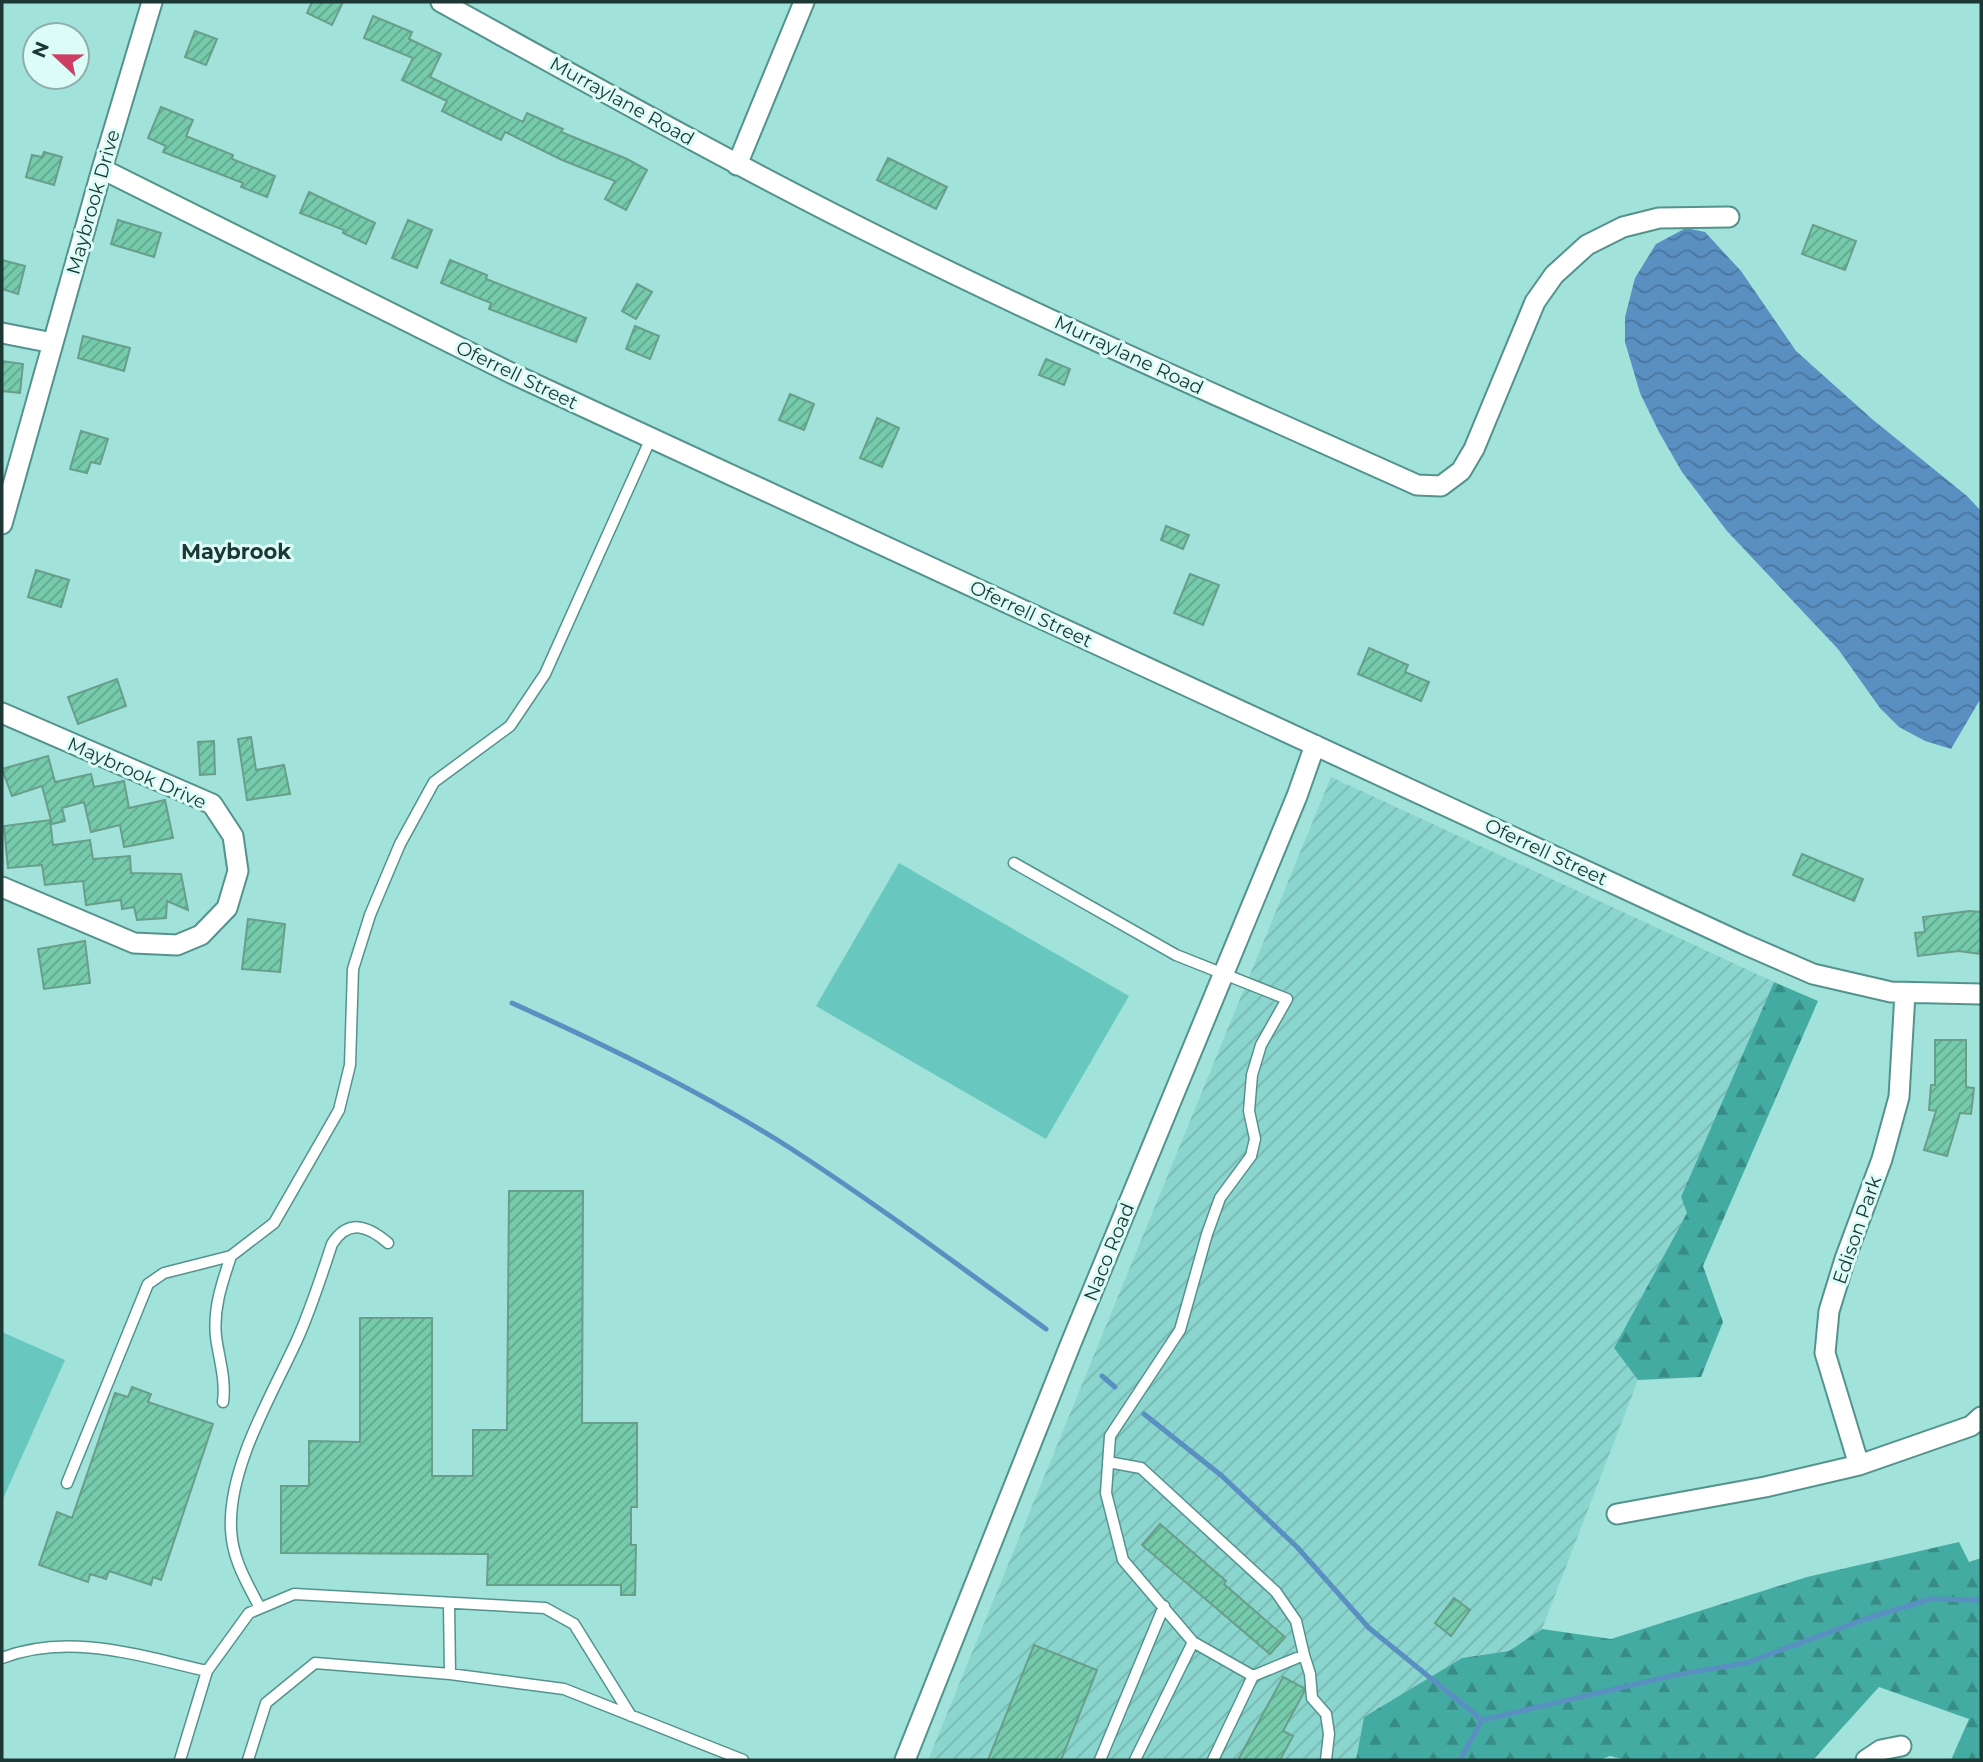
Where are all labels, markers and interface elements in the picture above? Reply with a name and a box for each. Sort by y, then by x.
north arrow [21,21,91,91]
text: N [27,38,54,61]
street label: Murraylane Road [546,52,698,150]
street label: Maybrook Drive [61,127,125,277]
street label: Murraylane Road [1051,310,1207,400]
street label: Oferrell Street [452,336,582,415]
district label: Maybrook [181,539,291,564]
street label: Oferrell Street [966,576,1096,653]
street label: Maybrook Drive [64,732,210,814]
street label: Oferrell Street [1481,814,1611,891]
street label: Edison Park [1828,1172,1886,1287]
street label: Naco Road [1079,1200,1139,1304]

